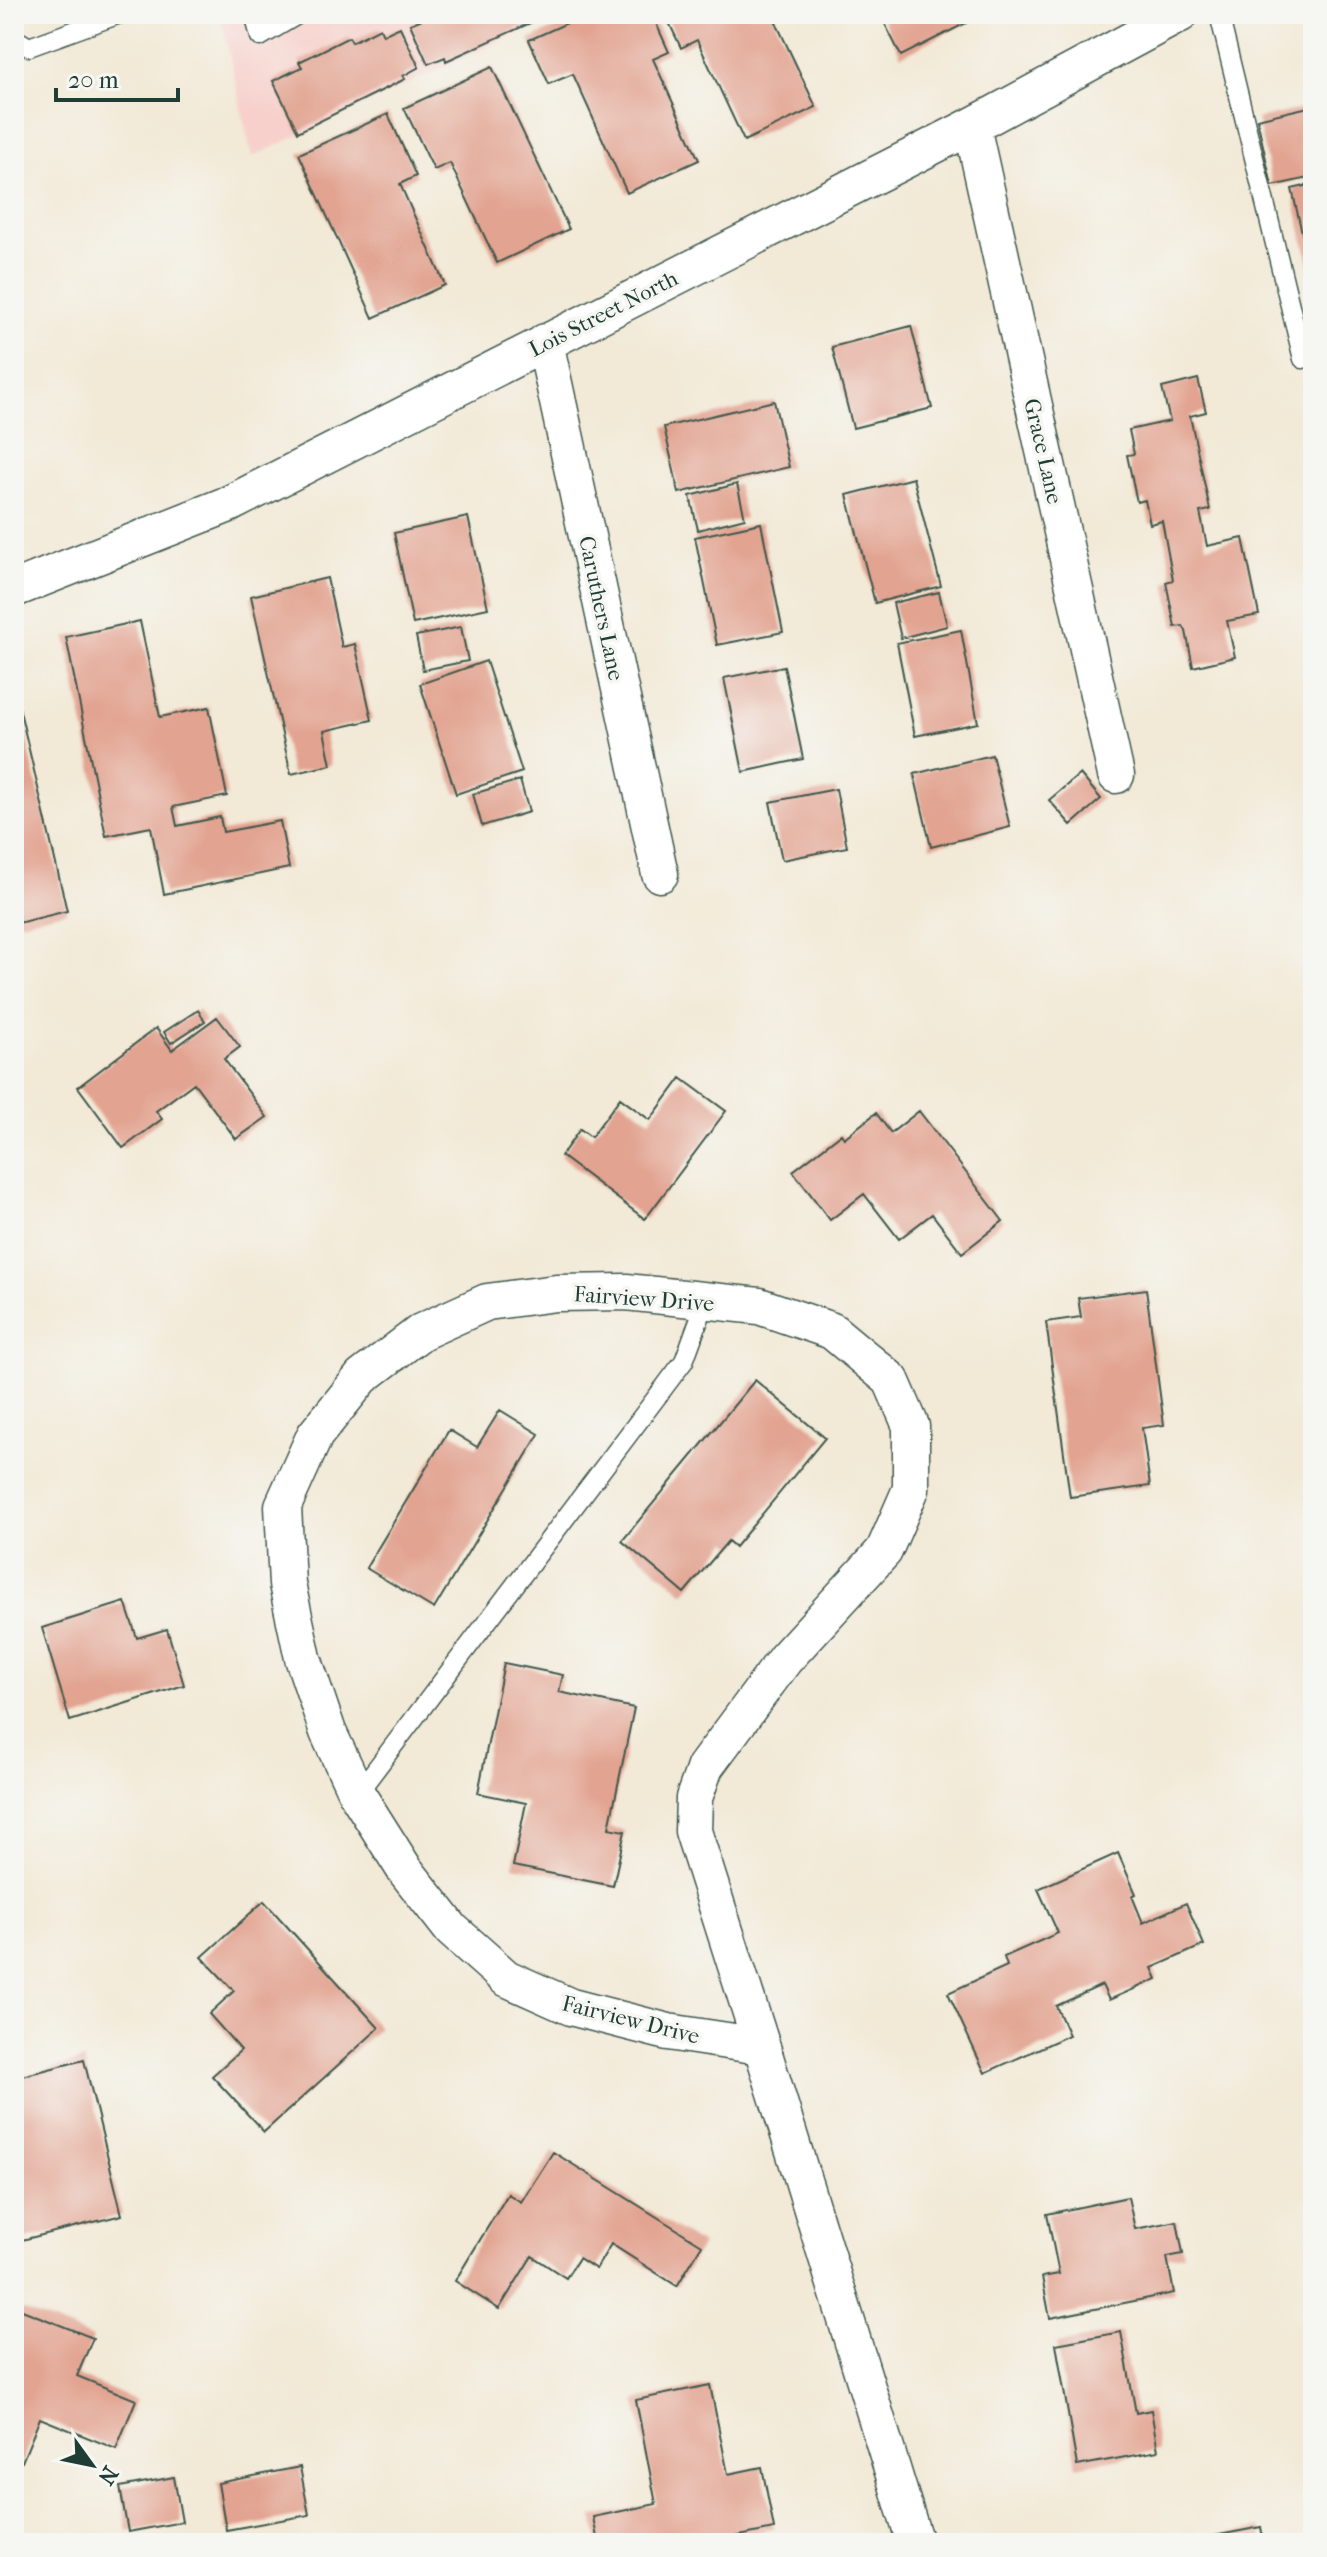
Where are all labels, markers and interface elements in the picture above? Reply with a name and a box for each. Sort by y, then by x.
scale bar [56,52,178,102]
text: 20 m [68,66,119,94]
street label: Lois Street North [525,265,683,363]
street label: Grace Lane [1018,396,1068,507]
street label: Caruthers Lane [573,534,629,683]
street label: Fairview Drive [573,1281,715,1317]
street label: Fairview Drive [559,1990,702,2050]
north arrow [52,2425,132,2505]
text: N [92,2461,123,2490]

